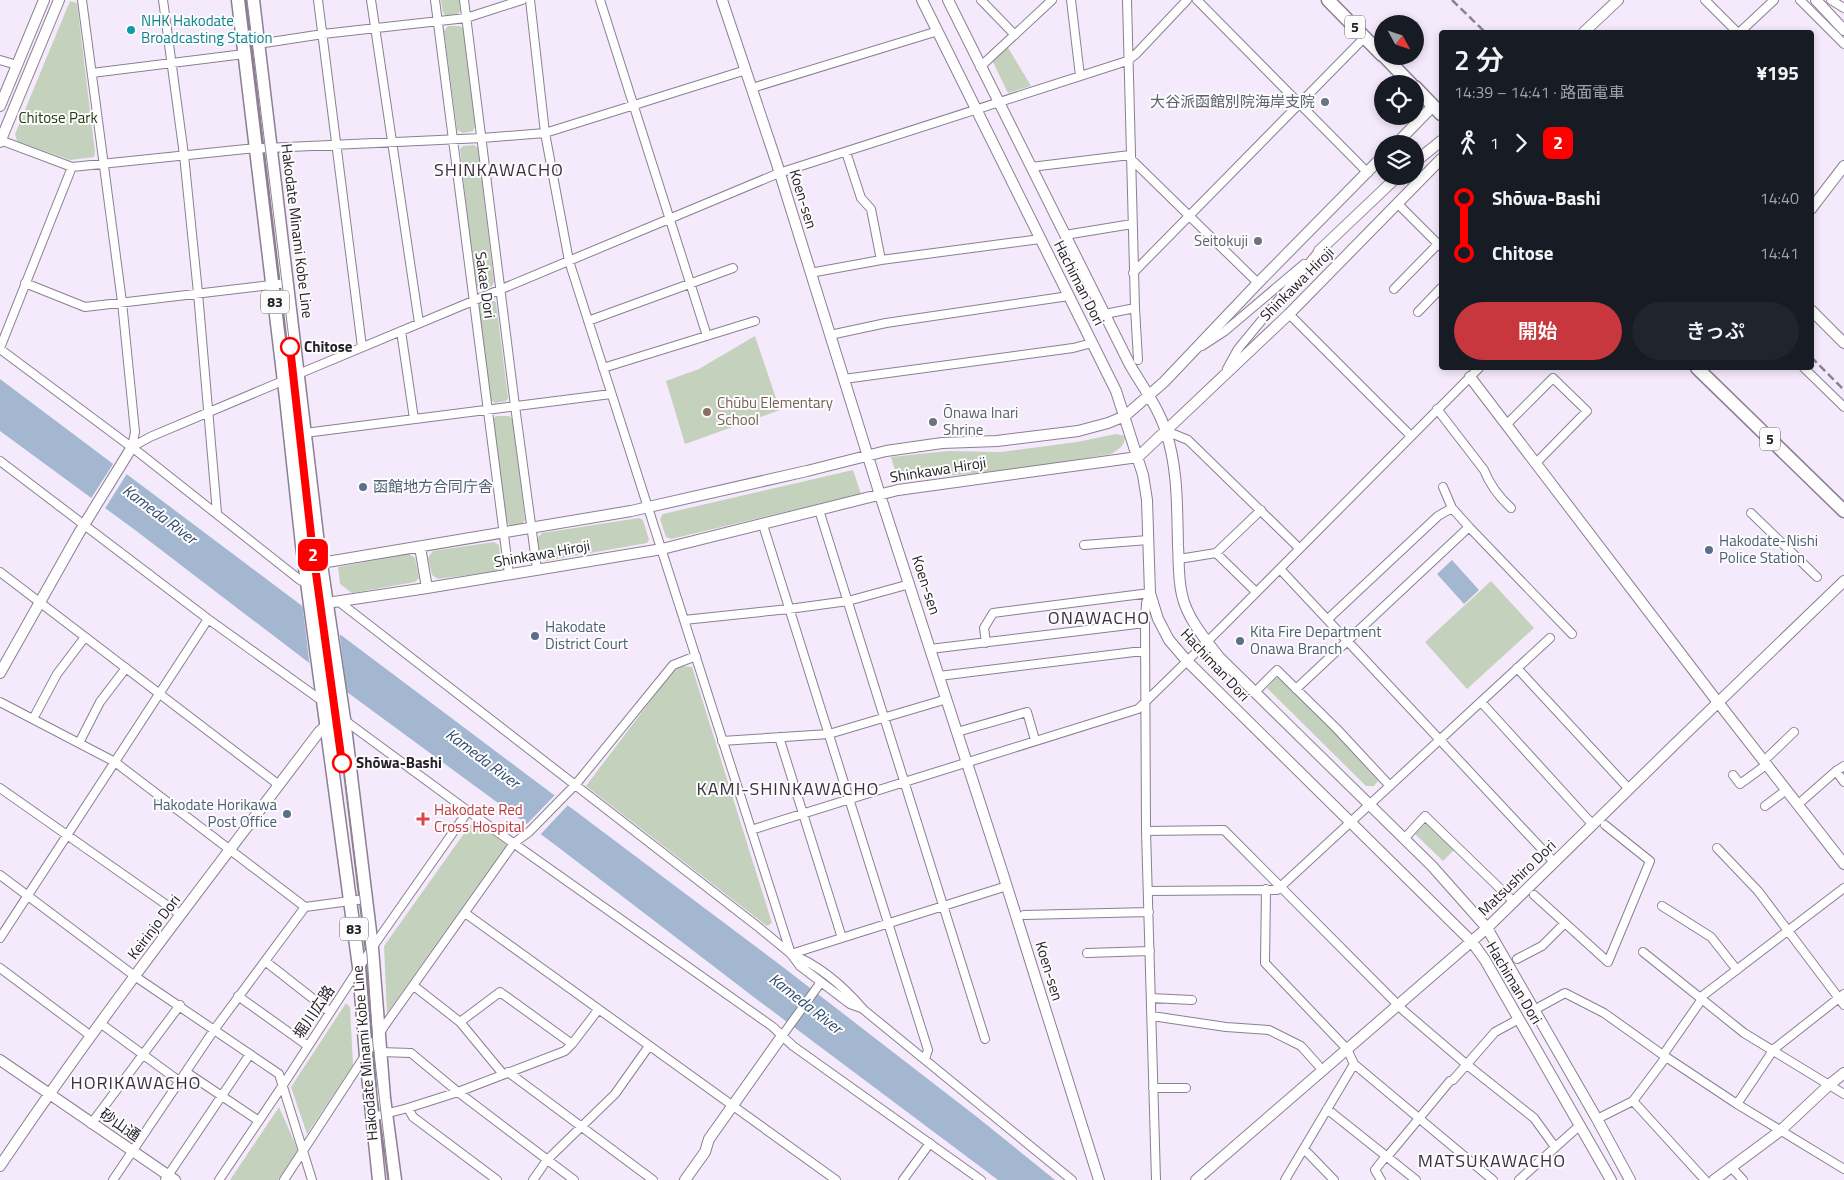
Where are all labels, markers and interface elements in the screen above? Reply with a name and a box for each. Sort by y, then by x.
place label: NHK Hakodate Broadcasting Station [141,9,273,49]
north arrow [1374,15,1424,65]
map controls [1374,15,1424,185]
road number: 5 [1345,16,1365,38]
marker: NHK Hakodate Broadcasting Station [125,24,137,36]
text: 2 分 [1454,38,1504,81]
text: ¥195 [1756,58,1799,87]
button: locate [1374,75,1424,125]
text: 14:39 – 14:41 · 路面電車 [1454,80,1624,104]
place label: 大谷派函館別院海岸支院 [1150,90,1315,113]
marker: 大谷派函館別院海岸支院 [1319,96,1331,108]
park label: Chitose Park [18,106,98,129]
icon: walk [1454,129,1482,157]
icon: forward [1507,129,1535,157]
text: 2 [1553,129,1563,156]
text: 1 [1490,131,1499,155]
button: layers [1374,135,1424,185]
street label: Hakodate Minami Kobe Line [275,142,320,320]
district label: SHINKAWACHO [434,156,564,183]
street label: Koen-sen [784,166,823,231]
text: Shōwa-Bashi [1492,183,1601,212]
text: 14:40 [1760,186,1799,210]
place label: Seitokuji [1194,229,1248,252]
marker: Seitokuji [1252,235,1264,247]
street label: Hachiman Dori [1048,236,1111,329]
text: Chitose [1492,238,1553,267]
street label: Shinkawa Hiroji [1254,241,1339,326]
text: 14:41 [1760,241,1799,265]
street label: Sakae Dori [469,250,502,320]
road number: 83 [261,290,289,314]
button: 開始 [1454,302,1622,360]
button: きっぷ [1632,302,1799,360]
place label: Chitose [304,335,353,358]
marker: Chitose [280,337,300,357]
place label: Chūbu Elementary School [717,391,833,431]
place label: Ōnawa Inari Shrine [943,401,1018,441]
marker: Chūbu Elementary School [701,406,713,418]
marker: Ōnawa Inari Shrine [927,416,939,428]
road number: 5 [1760,428,1780,450]
street label: Shinkawa Hiroji [888,451,988,488]
place label: 函館地方合同庁舎 [373,475,493,498]
water label: Kameda River [118,478,204,551]
marker: 函館地方合同庁舎 [357,481,369,493]
place label: Hakodate-Nishi Police Station [1719,529,1818,569]
street label: Shinkawa Hiroji [492,534,592,573]
line badge: 2 [297,539,329,571]
text: 2 [308,541,318,568]
marker: Hakodate-Nishi Police Station [1703,544,1715,556]
street label: Koen-sen [906,552,947,617]
district label: ONAWACHO [1048,604,1150,631]
place label: Hakodate District Court [545,615,629,655]
place label: Kita Fire Department Onawa Branch [1250,620,1382,660]
street label: Hachiman Dori [1175,623,1255,707]
marker: Hakodate District Court [529,630,541,642]
marker: Kita Fire Department Onawa Branch [1234,635,1246,647]
water label: Kameda River [441,722,527,795]
place label: Shōwa-Bashi [356,751,442,774]
marker: Shōwa-Bashi [332,753,352,773]
district label: KAMI-SHINKAWACHO [697,775,879,802]
place label: Hakodate Horikawa Post Office [153,793,277,833]
place label: Hakodate Red Cross Hospital [434,798,525,838]
marker: Hakodate Horikawa Post Office [281,808,293,820]
marker: Hakodate Red Cross Hospital [416,812,430,826]
street label: Matsushiro Dori [1472,834,1561,921]
street label: Keirinjo Dori [121,889,186,964]
road number: 83 [340,918,368,941]
street label: Hachiman Dori [1481,937,1548,1029]
street label: Koen-sen [1030,938,1069,1003]
street label: Hakodate Minami Kobe Line [345,964,384,1142]
water label: Kameda River [764,967,849,1040]
street label: 堀川広路 [287,980,340,1043]
district label: HORIKAWACHO [70,1069,202,1096]
street label: 砂山通 [95,1102,145,1147]
district label: MATSUKAWACHO [1418,1147,1566,1174]

